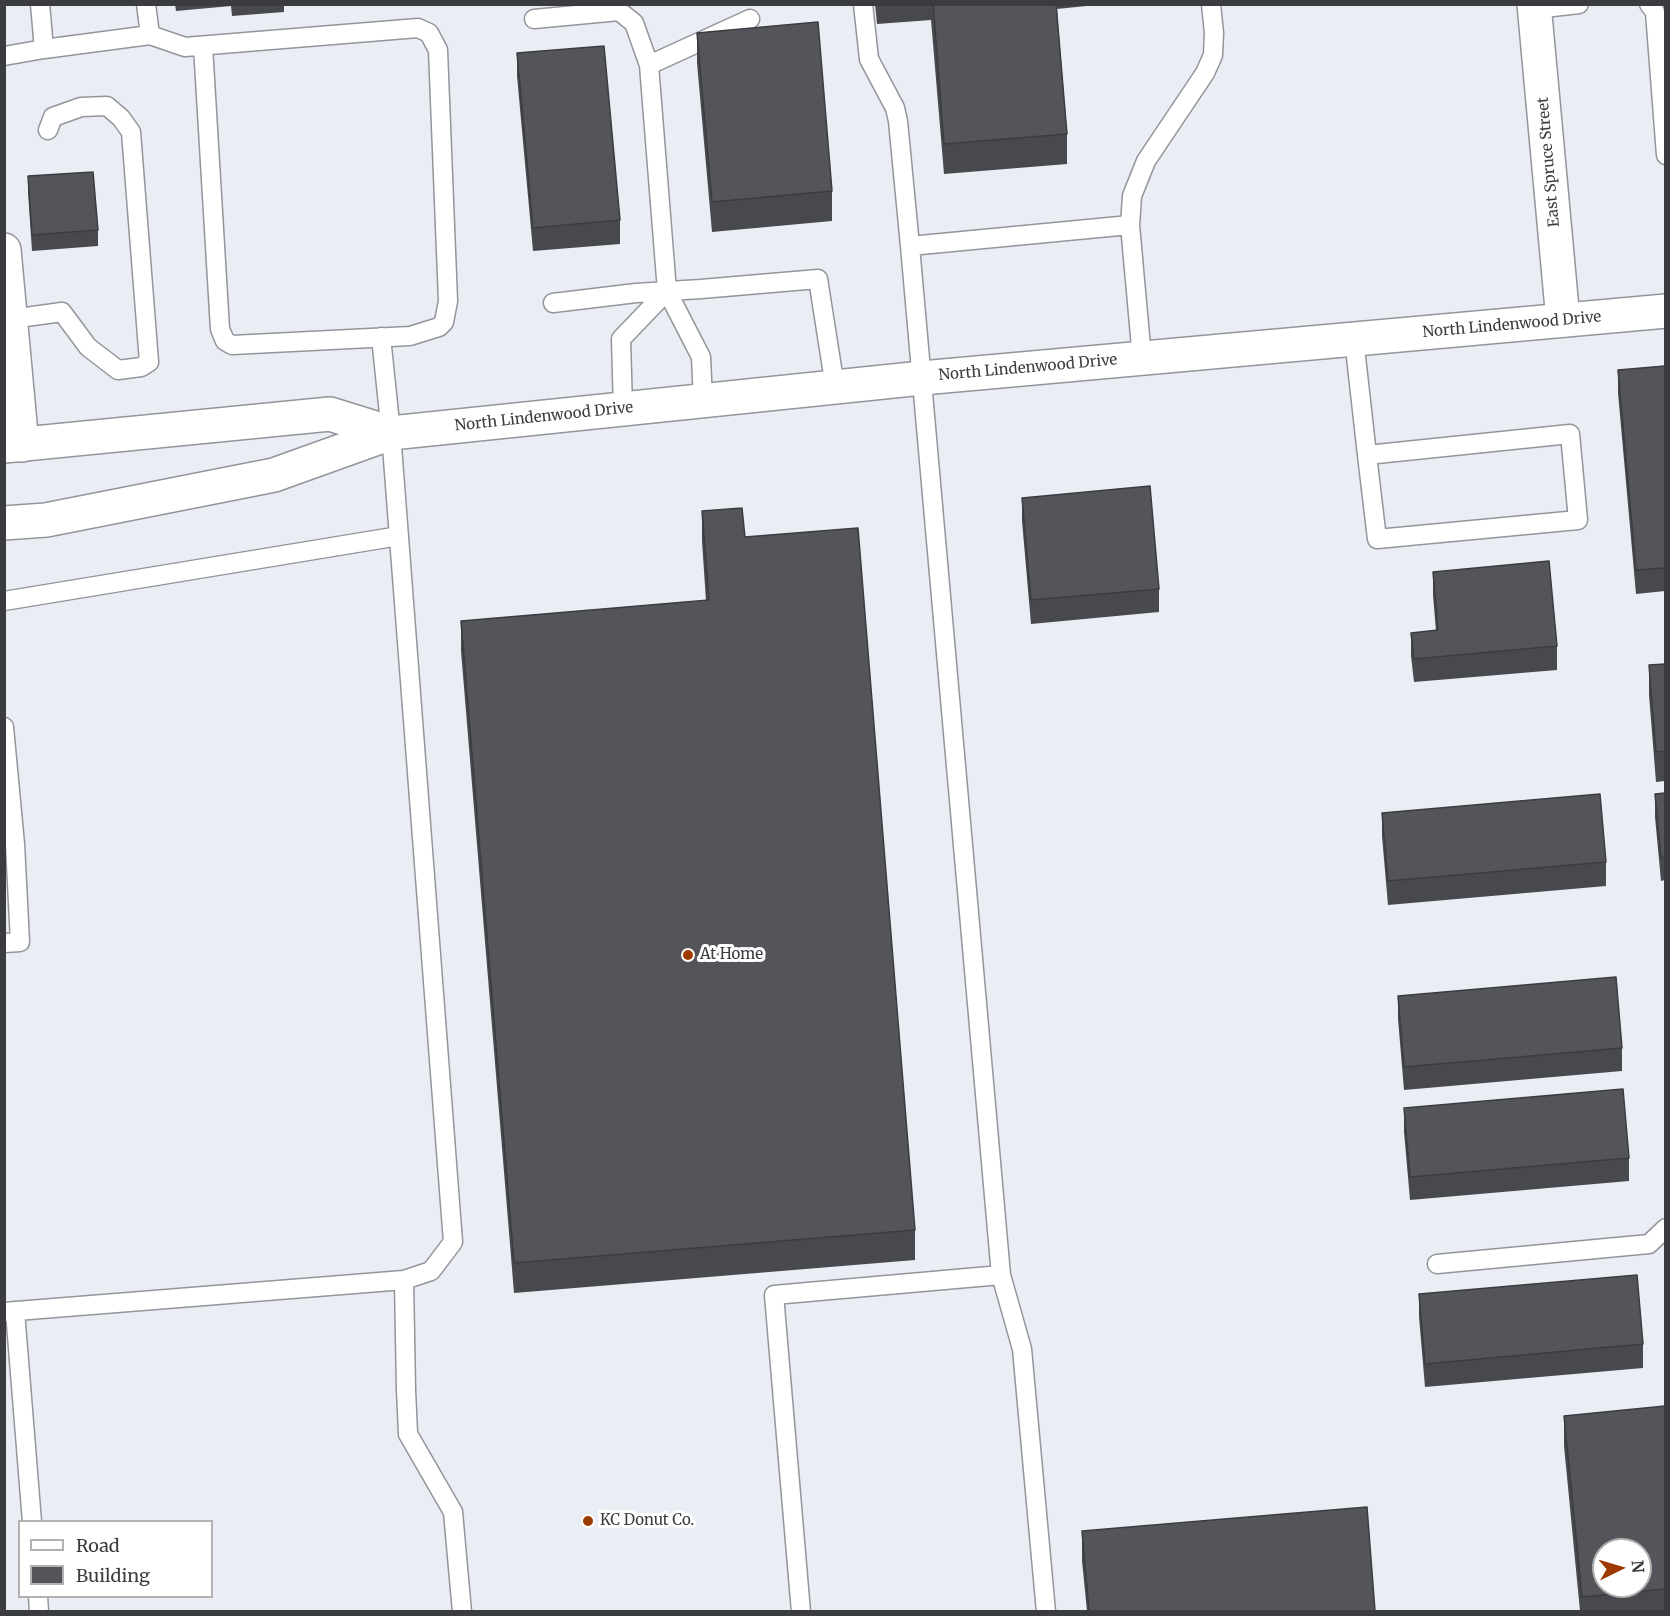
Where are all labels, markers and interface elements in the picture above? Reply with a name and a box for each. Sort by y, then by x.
street label: East Spruce Street [1534,96,1564,228]
street label: North Lindenwood Drive [1422,308,1602,342]
street label: North Lindenwood Drive [938,351,1118,385]
street label: North Lindenwood Drive [454,399,634,435]
place label: At Home [700,946,763,964]
marker: At Home [681,948,695,962]
place label: KC Donut Co. [600,1512,694,1530]
marker: KC Donut Co. [581,1514,595,1528]
legend [18,1520,213,1598]
text: Road [76,1534,120,1557]
north arrow [1592,1538,1652,1598]
text: N [1627,1559,1648,1574]
text: Building [76,1564,150,1587]

